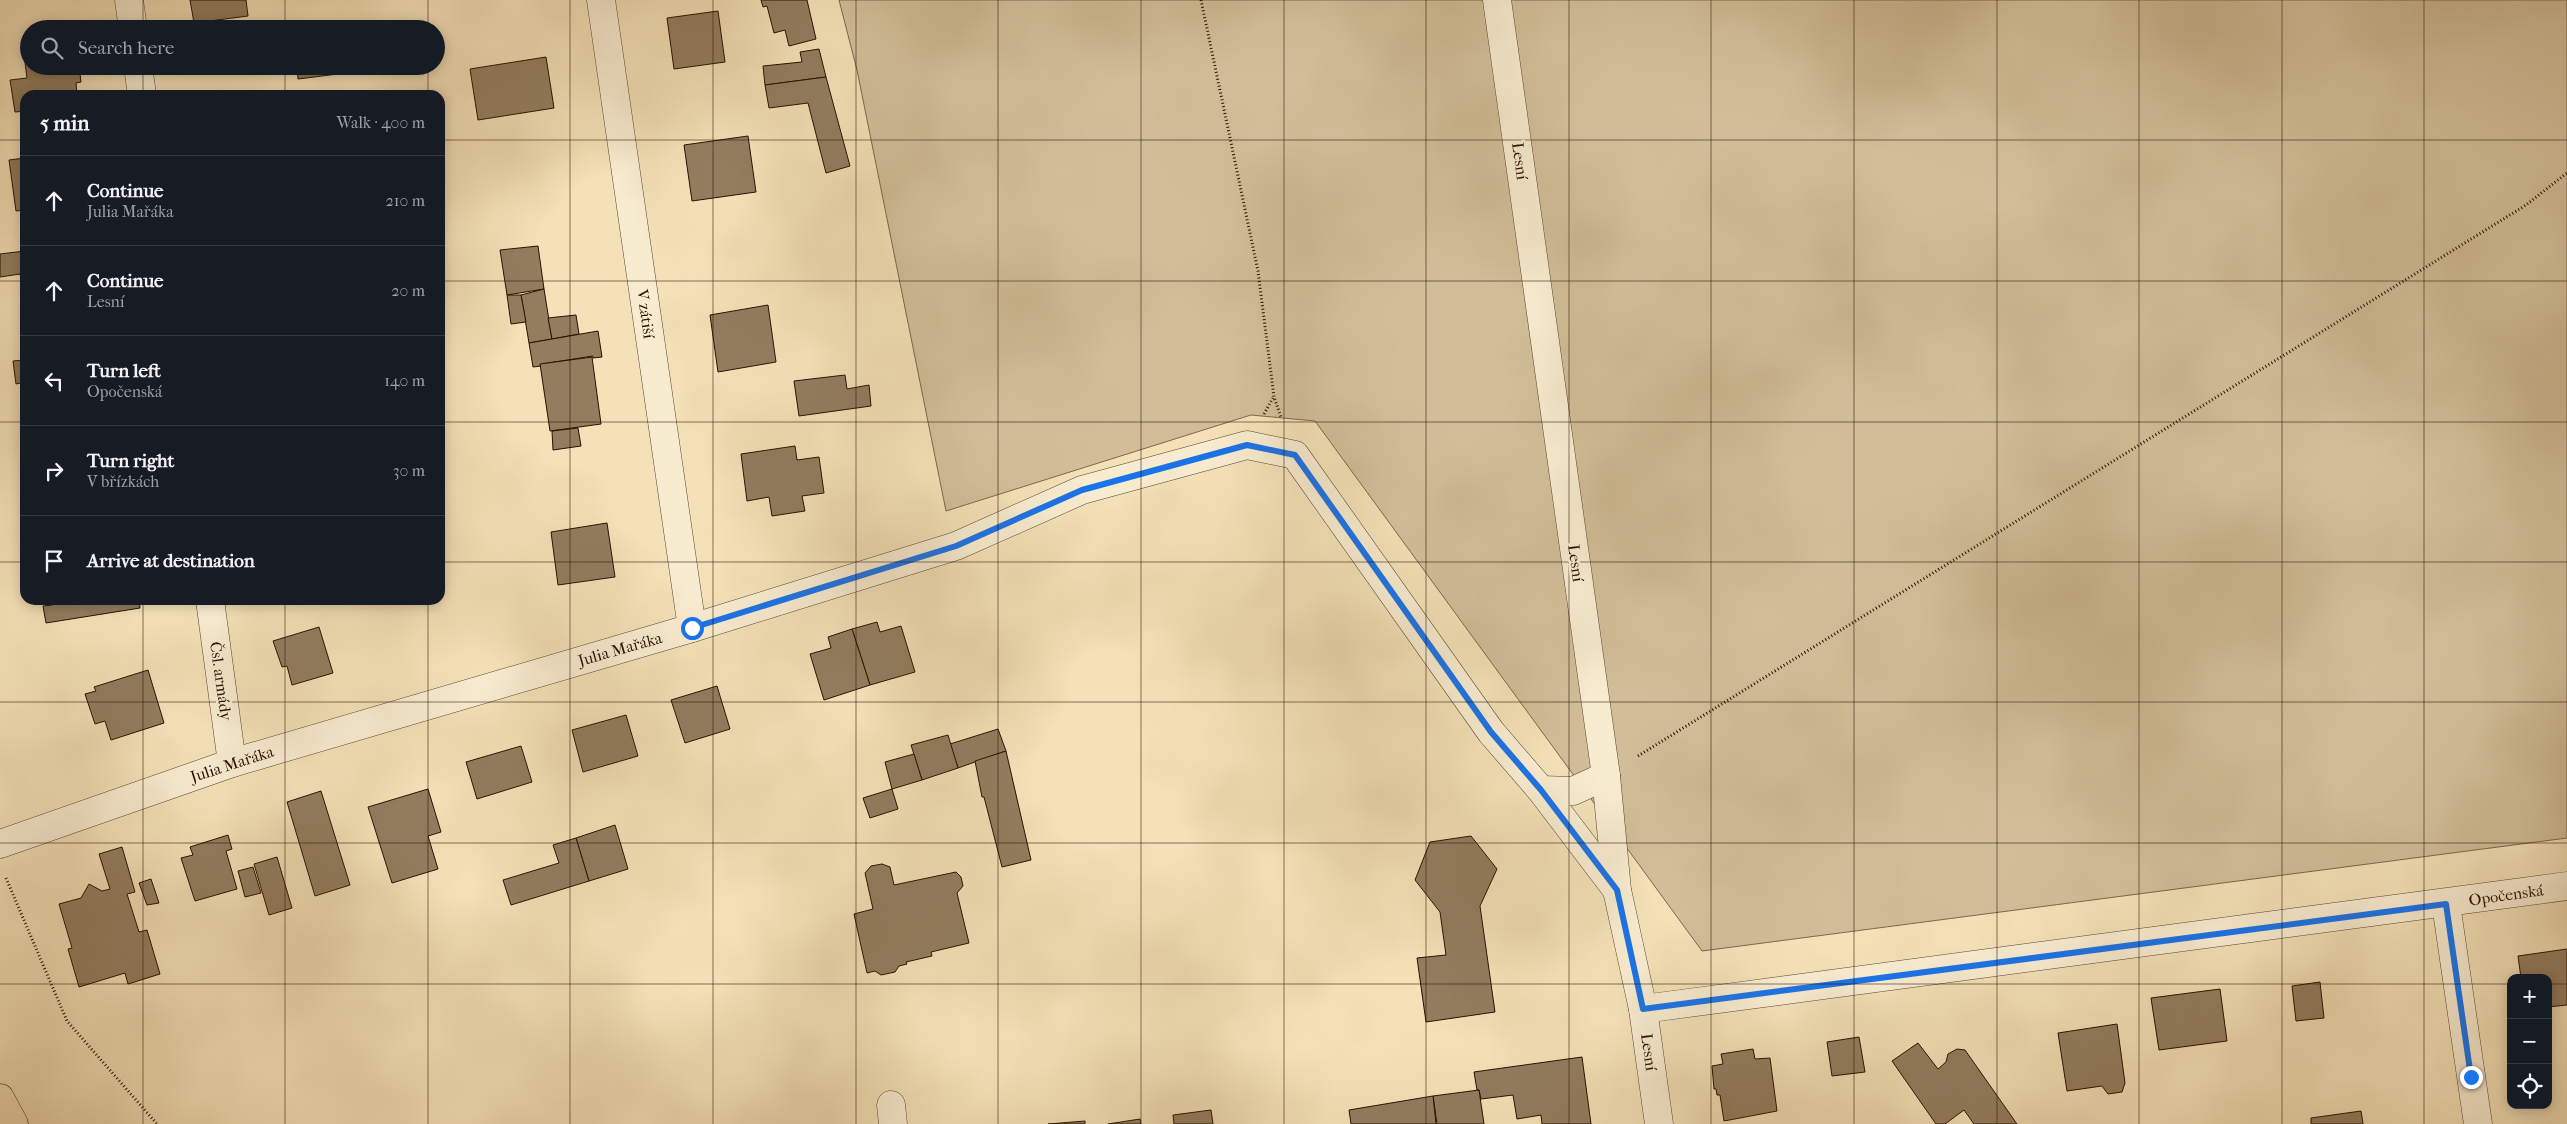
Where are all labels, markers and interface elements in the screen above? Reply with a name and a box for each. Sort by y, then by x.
search box [20,20,445,75]
icon: search [38,34,66,62]
text: Search here [78,37,174,59]
text: 5 min [40,111,89,135]
text: Walk · 400 m [336,113,425,132]
street label: Lesní [1508,141,1532,181]
text: Continue [87,180,163,202]
icon: ahead [40,187,68,215]
text: 210 m [386,191,425,210]
text: Julia Mařáka [87,202,174,221]
text: Continue [87,270,163,292]
icon: ahead [40,277,68,305]
text: 20 m [391,281,425,300]
street label: V zátiší [633,287,659,340]
text: Lesní [87,292,125,311]
text: Turn left [87,360,161,382]
icon: left [40,367,68,395]
text: 140 m [384,371,425,390]
text: Opočenská [87,382,162,401]
text: Turn right [87,450,174,472]
icon: right [40,457,68,485]
text: 30 m [393,461,425,480]
text: V břízkách [87,472,159,491]
street label: Lesní [1564,543,1588,583]
icon: arrive [40,547,68,575]
text: Arrive at destination [87,550,255,572]
route start [681,617,704,640]
street label: Julia Mařáka [574,628,665,671]
street label: Čsl. armády [206,640,237,722]
street label: Julia Mařáka [186,741,277,787]
street label: Opočenská [2467,880,2545,910]
map controls [2507,974,2552,1109]
button: + [2507,974,2552,1019]
button: − [2507,1019,2552,1064]
street label: Lesní [1637,1032,1661,1072]
button: locate [2507,1064,2552,1109]
route end [2460,1066,2483,1089]

